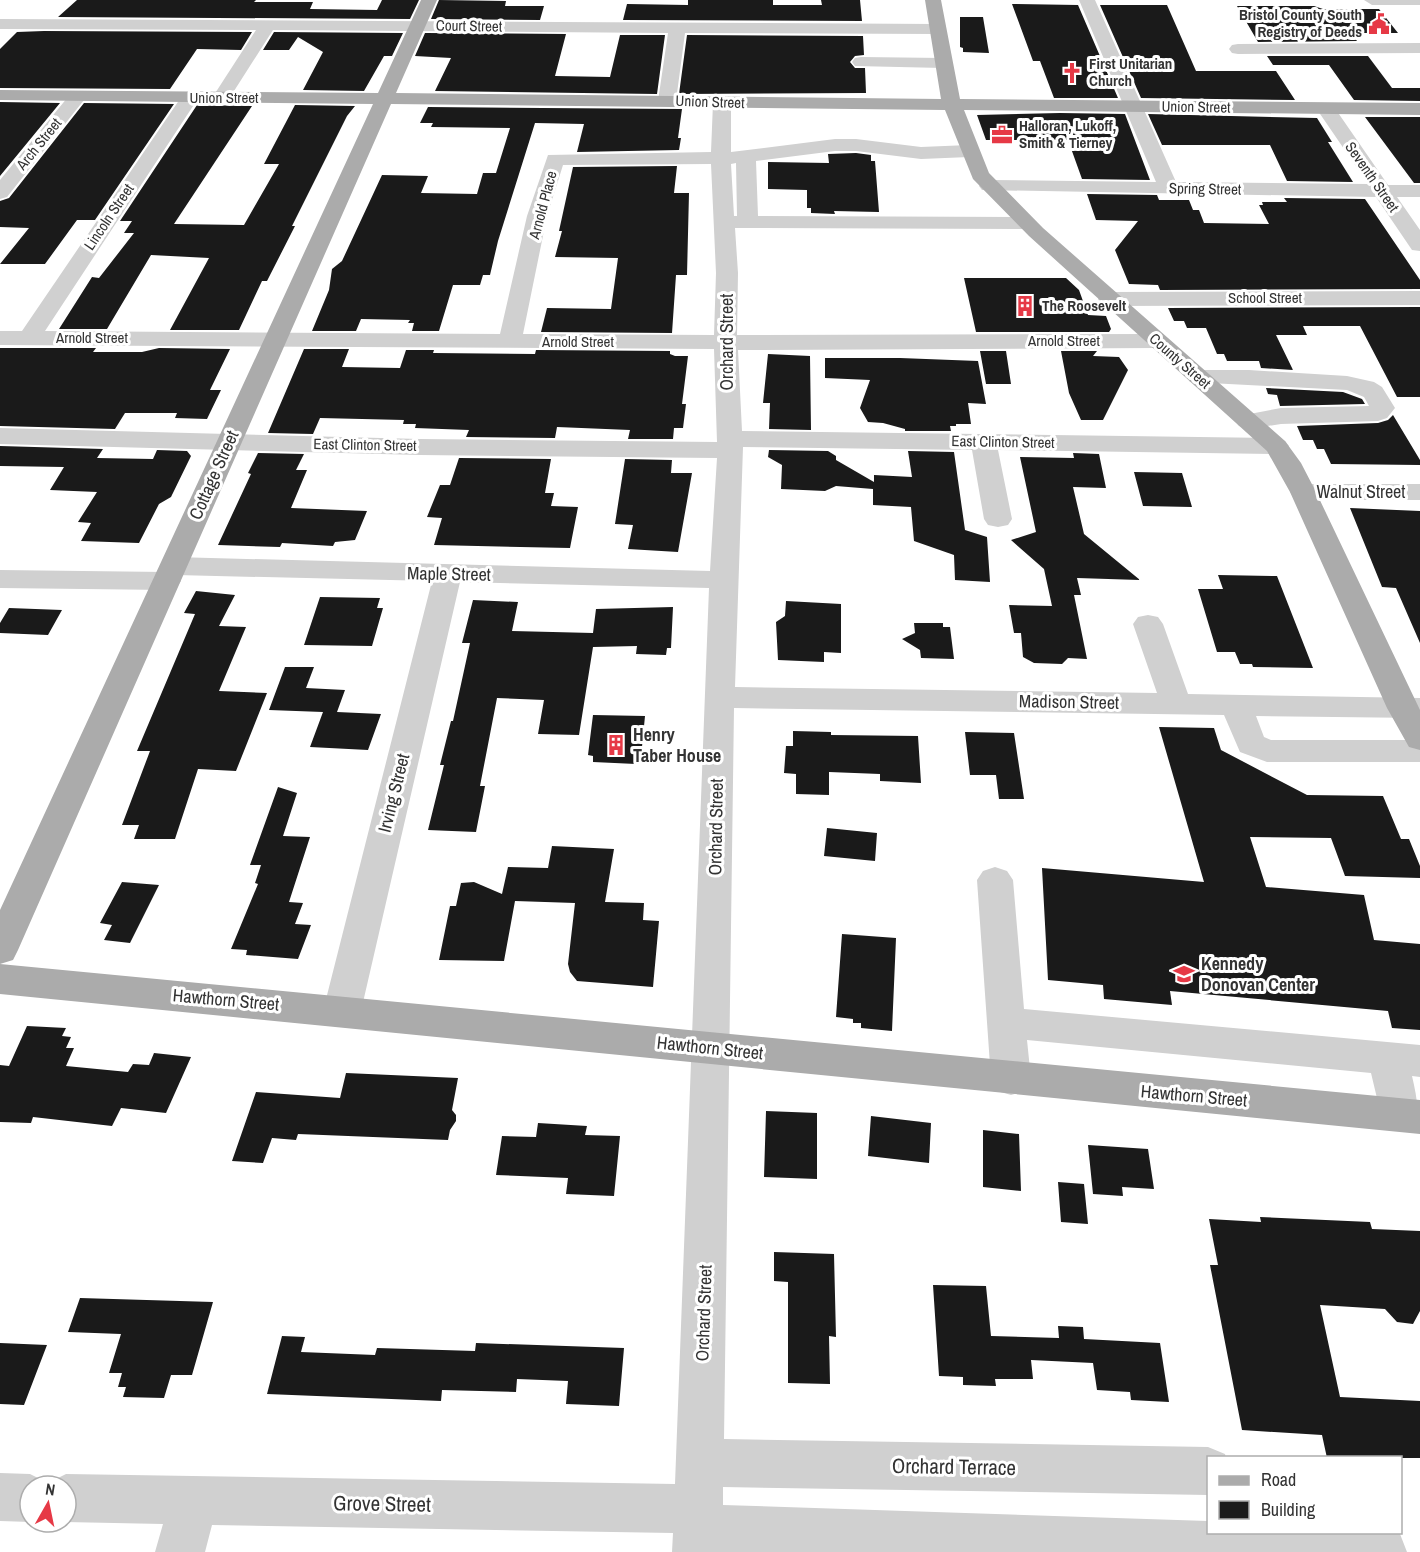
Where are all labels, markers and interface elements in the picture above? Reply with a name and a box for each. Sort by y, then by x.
place label: Bristol County South Registry of Deeds [1239,4,1362,42]
public building icon: Bristol County South Registry of Deeds [1367,12,1391,36]
street label: Court Street [436,14,503,37]
place label: First Unitarian Church [1089,53,1172,91]
church icon: First Unitarian Church [1060,61,1084,85]
street label: Union Street [189,87,259,108]
street label: Union Street [675,90,745,113]
street label: Union Street [1161,95,1231,118]
street label: Arch Street [10,113,66,175]
place label: Halloran, Lukoff, Smith & Tierney [1019,115,1116,153]
office icon: Halloran, Lukoff, Smith & Tierney [990,123,1014,147]
street label: Seventh Street [1340,137,1405,217]
street label: Arnold Place [523,168,562,242]
street label: Spring Street [1169,177,1242,200]
street label: Lincoln Street [79,179,139,254]
street label: School Street [1228,287,1302,308]
street label: Orchard Street [714,294,739,390]
building icon: The Roosevelt [1013,294,1037,318]
place label: The Roosevelt [1042,295,1126,316]
street label: Arnold Street [55,327,128,348]
street label: County Street [1145,328,1216,394]
street label: Arnold Street [1027,330,1100,351]
street label: Arnold Street [541,331,614,352]
street label: Cottage Street [183,426,244,523]
street label: East Clinton Street [951,430,1055,453]
street label: East Clinton Street [313,433,417,456]
street label: Walnut Street [1317,479,1405,504]
street label: Maple Street [407,560,491,587]
street label: Madison Street [1019,688,1119,715]
place label: Henry Taber House [633,722,721,768]
building icon: Henry Taber House [604,733,628,757]
street label: Irving Street [372,751,415,835]
street label: Orchard Street [702,778,729,876]
place label: Kennedy Donovan Center [1201,951,1315,997]
school or university icon: Kennedy Donovan Center [1172,962,1196,986]
street label: Hawthorn Street [172,982,280,1017]
street label: Hawthorn Street [656,1029,764,1066]
street label: Hawthorn Street [1140,1078,1248,1113]
street label: Orchard Street [689,1264,718,1362]
street label: Orchard Terrace [892,1451,1016,1482]
legend [1207,1456,1402,1534]
text: Road [1261,1467,1296,1492]
north arrow [18,1474,78,1534]
text: N [44,1478,57,1501]
street label: Grove Street [333,1488,431,1519]
text: Building [1261,1497,1316,1522]

